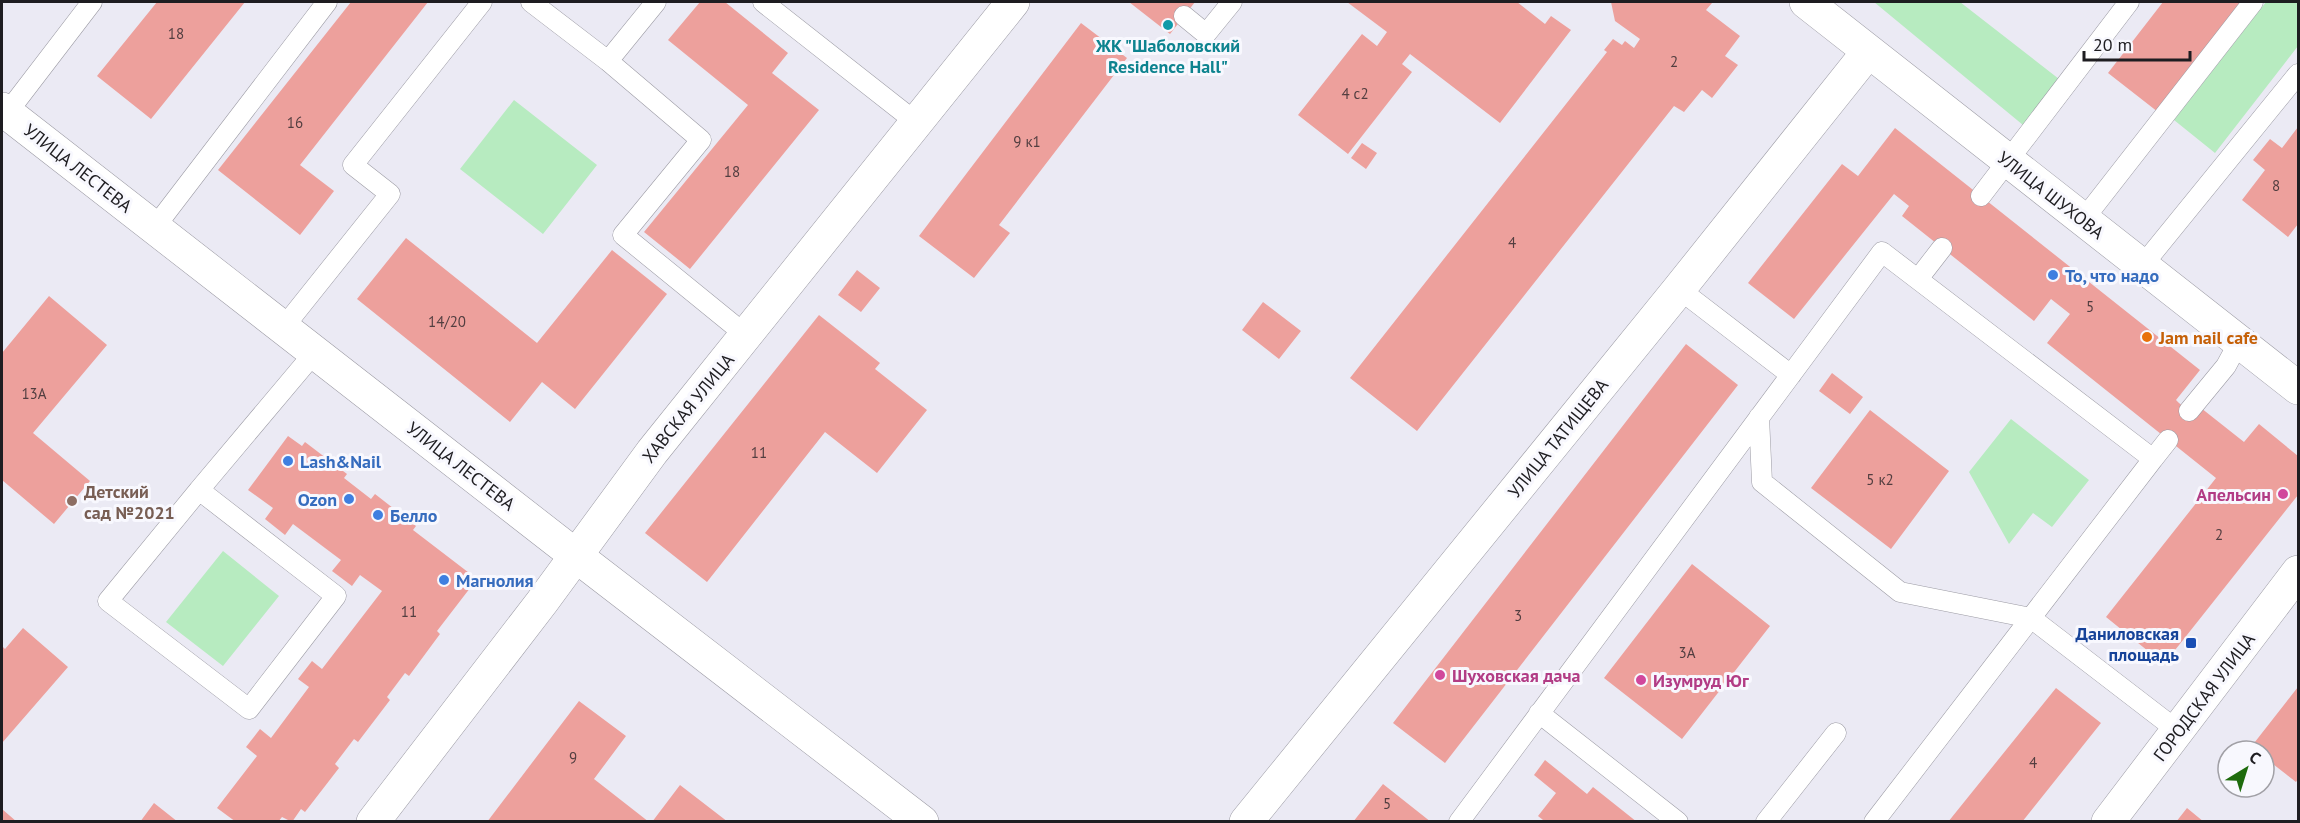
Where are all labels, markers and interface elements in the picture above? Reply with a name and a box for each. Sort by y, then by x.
marker: ЖК "Шаболовский Residence Hall" [1161,18,1175,32]
house number: 18 [168,24,184,43]
scale bar [2084,24,2190,62]
text: 20 m [2093,33,2132,56]
place label: ЖК "Шаболовский Residence Hall" [1095,34,1240,78]
house number: 2 [1670,52,1678,71]
house number: 4 с2 [1341,84,1369,103]
house number: 16 [287,113,303,132]
street label: УЛИЦА ЛЕСТЕВА [19,119,137,218]
house number: 9 к1 [1013,132,1041,151]
street label: УЛИЦА ШУХОВА [1993,146,2109,244]
house number: 18 [724,162,740,181]
house number: 8 [2272,176,2280,195]
house number: 4 [1508,233,1516,252]
place label: То, что надо [2065,264,2159,287]
marker: То, что надо [2046,268,2060,282]
house number: 5 [2086,297,2094,316]
house number: 14/20 [428,312,466,331]
place label: Jam nail cafe [2158,326,2258,349]
marker: Jam nail cafe [2140,330,2154,344]
street label: ХАВСКАЯ УЛИЦА [637,348,739,467]
street label: УЛИЦА ТАТИЩЕВА [1503,373,1613,502]
house number: 13А [21,384,47,403]
street label: УЛИЦА ЛЕСТЕВА [402,417,520,516]
house number: 11 [751,443,767,462]
place label: Lash&Nail [300,450,382,473]
marker: Lash&Nail [281,454,295,468]
house number: 5 к2 [1866,470,1894,489]
place label: Детский сад №2021 [84,480,175,524]
place label: Апельсин [2196,483,2271,506]
marker: Апельсин [2276,487,2290,501]
place label: Ozon [298,488,337,511]
marker: Ozon [342,492,356,506]
marker: Детский сад №2021 [65,494,79,508]
place label: Белло [390,504,438,527]
marker: Белло [371,508,385,522]
house number: 2 [2215,525,2223,544]
place label: Магнолия [456,569,534,592]
marker: Магнолия [437,573,451,587]
house number: 11 [401,602,417,621]
house number: 3 [1514,606,1522,625]
place label: Даниловская площадь [2076,622,2179,666]
street label: ГОРОДСКАЯ УЛИЦА [2149,628,2259,766]
marker: Даниловская площадь [2184,636,2198,650]
house number: 3А [1679,643,1696,662]
place label: Шуховская дача [1452,664,1580,687]
marker: Шуховская дача [1433,668,1447,682]
place label: Изумруд Юг [1653,669,1749,692]
marker: Изумруд Юг [1634,673,1648,687]
north arrow [2216,739,2276,799]
house number: 9 [569,748,577,767]
house number: 4 [2029,753,2037,772]
house number: 5 [1383,794,1391,813]

